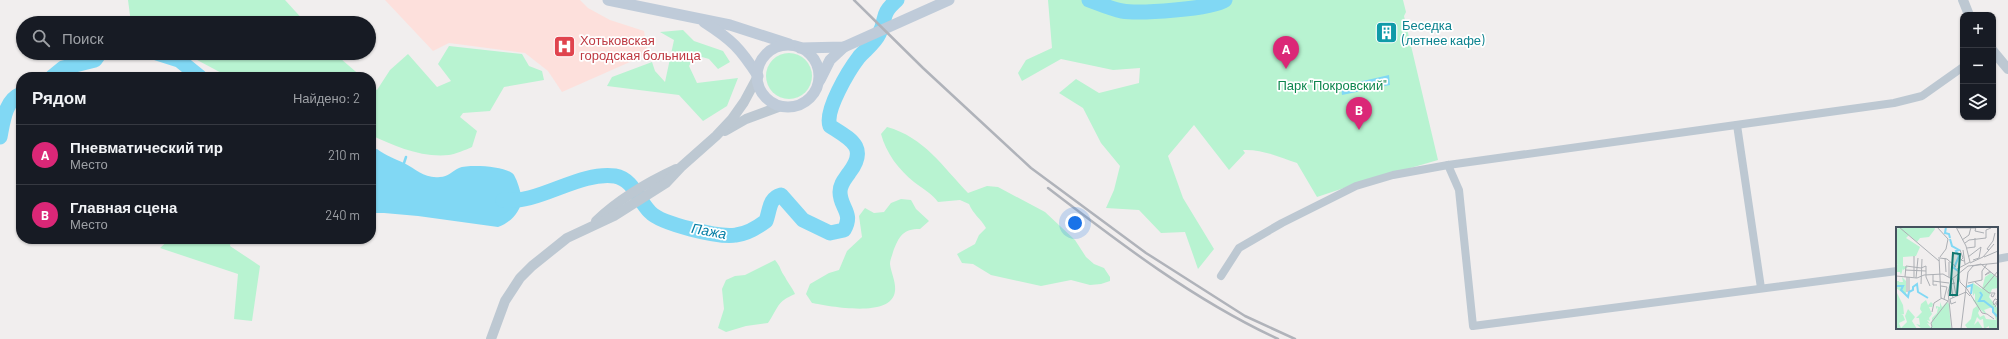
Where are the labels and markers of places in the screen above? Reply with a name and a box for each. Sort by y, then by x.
place label: Беседка (летнее кафе) [1401,17,1485,48]
building icon: Беседка (летнее кафе) [1373,19,1399,45]
place label: Хотьковская городская больница [580,32,701,63]
hospital icon: Хотьковская городская больница [551,34,577,60]
pin: A [1273,36,1299,69]
pin: B [1346,97,1372,130]

